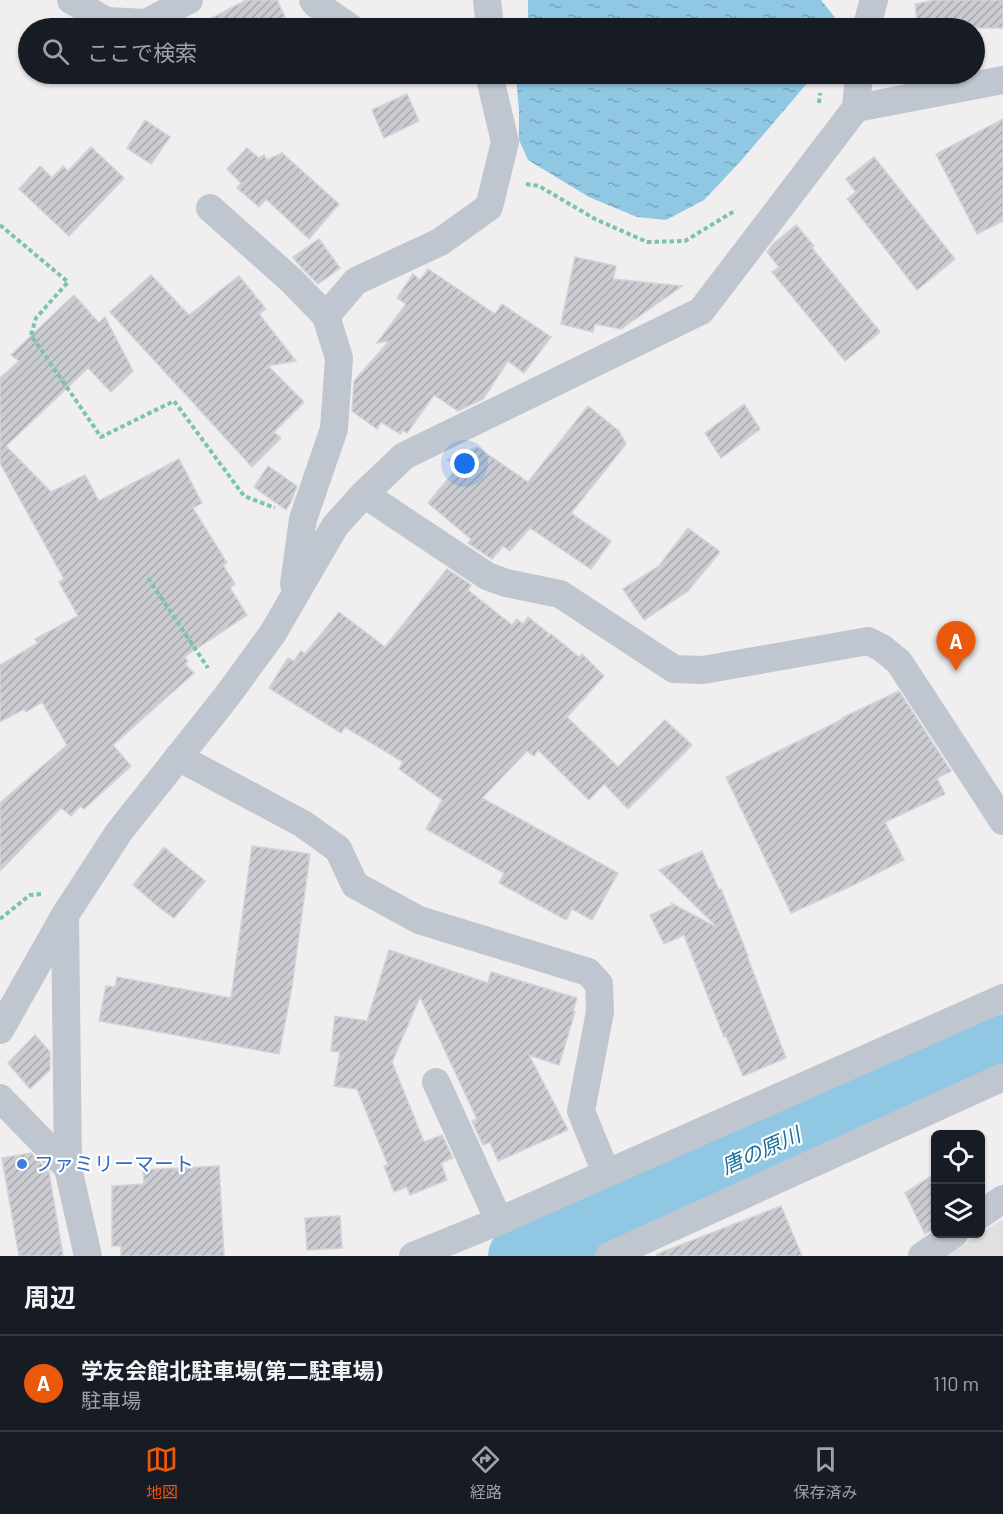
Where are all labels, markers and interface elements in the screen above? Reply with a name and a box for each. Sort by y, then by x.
search box [18,18,985,84]
icon: search [39,35,72,68]
text: ここで検索 [87,39,197,65]
your location [450,449,479,478]
pin: A [936,622,976,671]
water label: 唐の原川 [717,1120,806,1178]
map controls [931,1130,985,1238]
button: locate [931,1130,985,1184]
place label: ファミリーマート [34,1151,194,1175]
marker: ファミリーマート [15,1157,29,1171]
button: layers [931,1184,985,1238]
text: 周辺 [24,1281,76,1312]
text: 学友会館北駐車場(第二駐車場) [81,1357,382,1383]
text: A [37,1371,50,1395]
text: 110 m [933,1371,979,1395]
text: 駐車場 [81,1388,141,1412]
tab: 地図 [145,1443,178,1503]
tab: 経路 [469,1443,502,1503]
tab: 保存済み [793,1443,857,1503]

